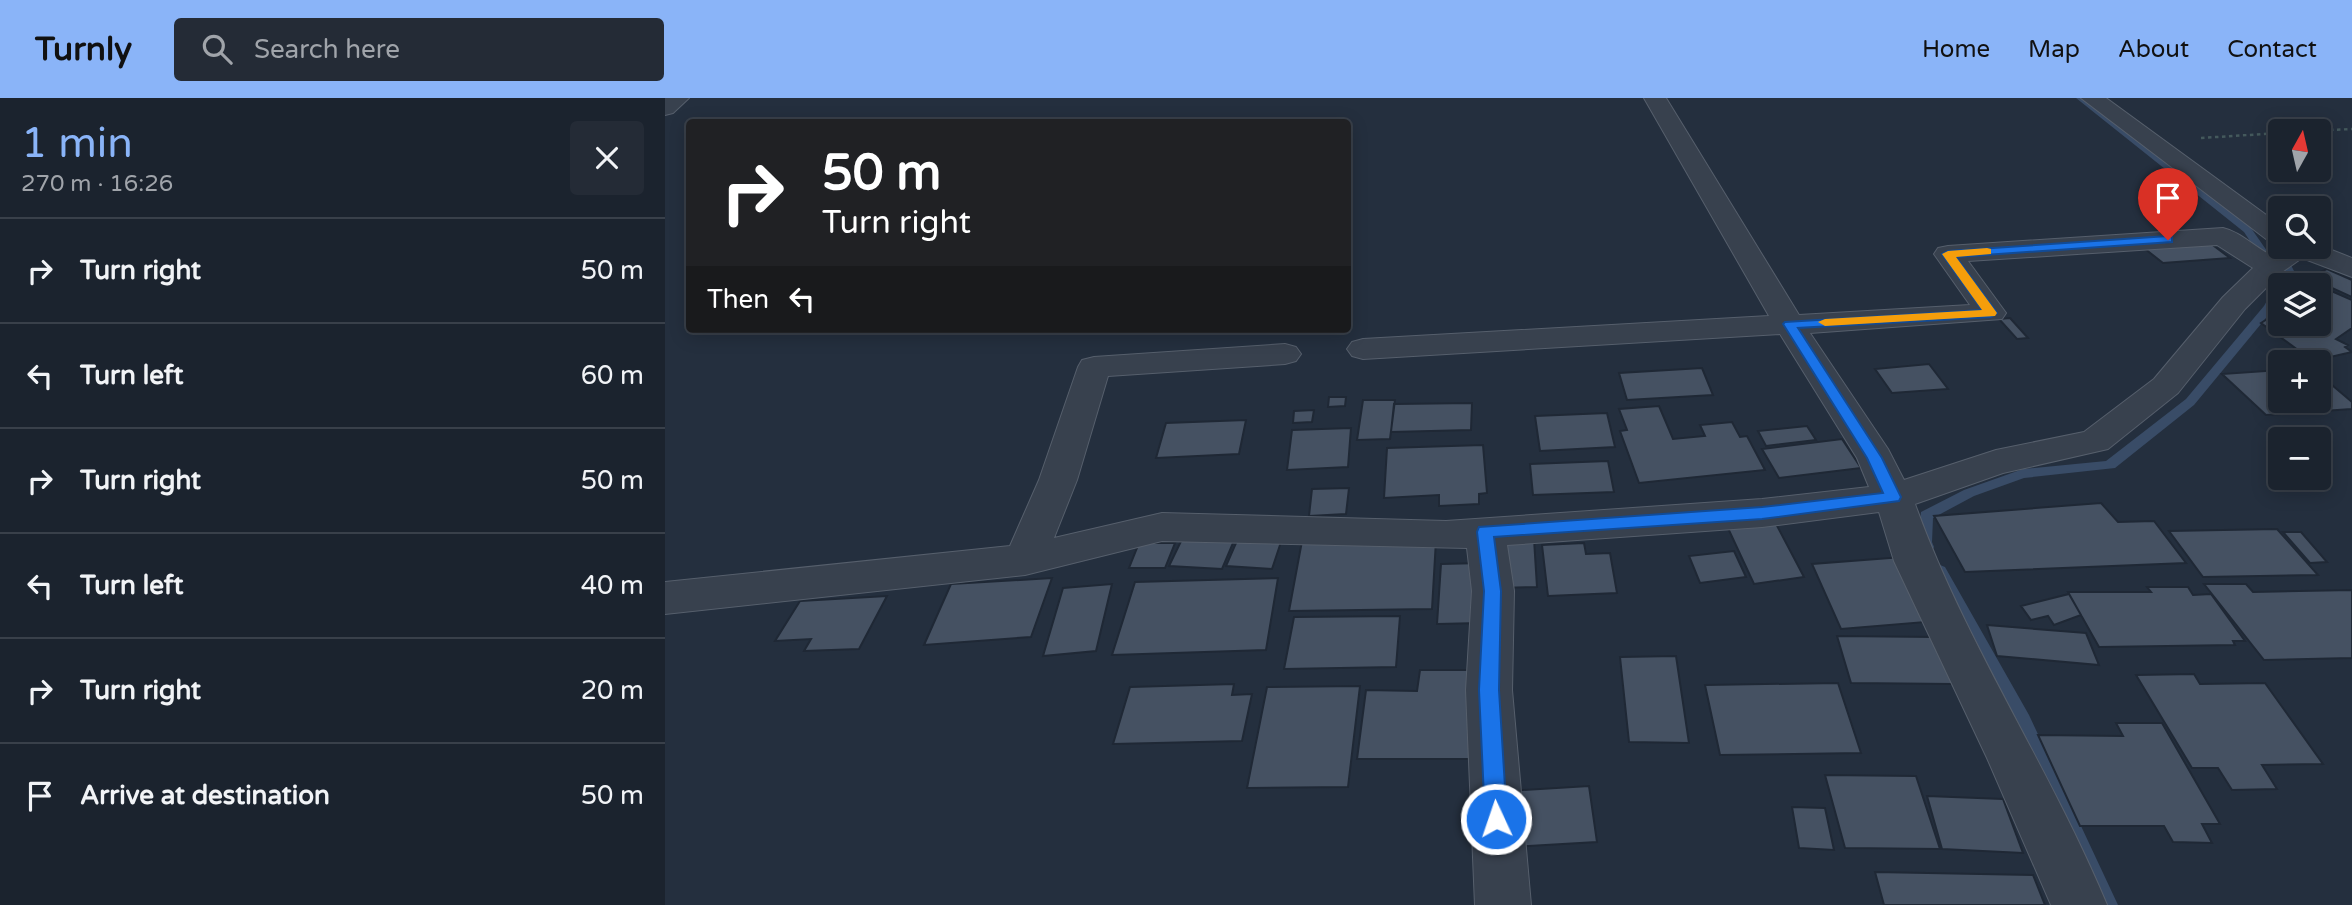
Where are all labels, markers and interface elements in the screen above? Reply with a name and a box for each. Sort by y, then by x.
search box [174,18,664,81]
text: Turnly [35,30,132,69]
icon: search [198,30,236,68]
text: Search here [254,34,400,65]
text: Home [1922,35,1990,64]
text: Map [2028,35,2080,64]
text: About [2118,35,2189,64]
text: Contact [2227,35,2317,64]
text: 1 min [21,118,133,169]
north arrow [2268,119,2331,182]
map controls [2268,119,2331,490]
button: close [570,121,644,195]
text: 50 m [822,144,941,203]
icon: right [707,147,798,238]
pin [2138,168,2198,240]
text: 270 m · 16:26 [21,170,173,198]
icon: arrive [2149,179,2187,217]
button: search [2268,196,2331,259]
text: Turn right [822,204,971,242]
icon: right [21,252,59,290]
text: Turn right [80,255,201,286]
text: 50 m [581,255,644,286]
button: layers [2268,273,2331,336]
icon: left [783,280,821,318]
text: Then [707,284,769,315]
button: + [2268,350,2331,413]
icon: left [21,357,59,395]
text: Turn left [80,360,183,391]
text: 60 m [581,360,644,391]
button: − [2268,427,2331,490]
icon: right [21,462,59,500]
text: Turn right [80,465,201,496]
text: 50 m [581,465,644,496]
icon: left [21,567,59,605]
text: Turn left [80,570,183,601]
text: 40 m [581,570,644,601]
icon: right [21,672,59,710]
text: Turn right [80,675,201,706]
text: 20 m [581,675,644,706]
icon: arrive [21,777,59,815]
text: Arrive at destination [80,780,330,811]
text: 50 m [581,780,644,811]
position arrow [1459,782,1533,856]

